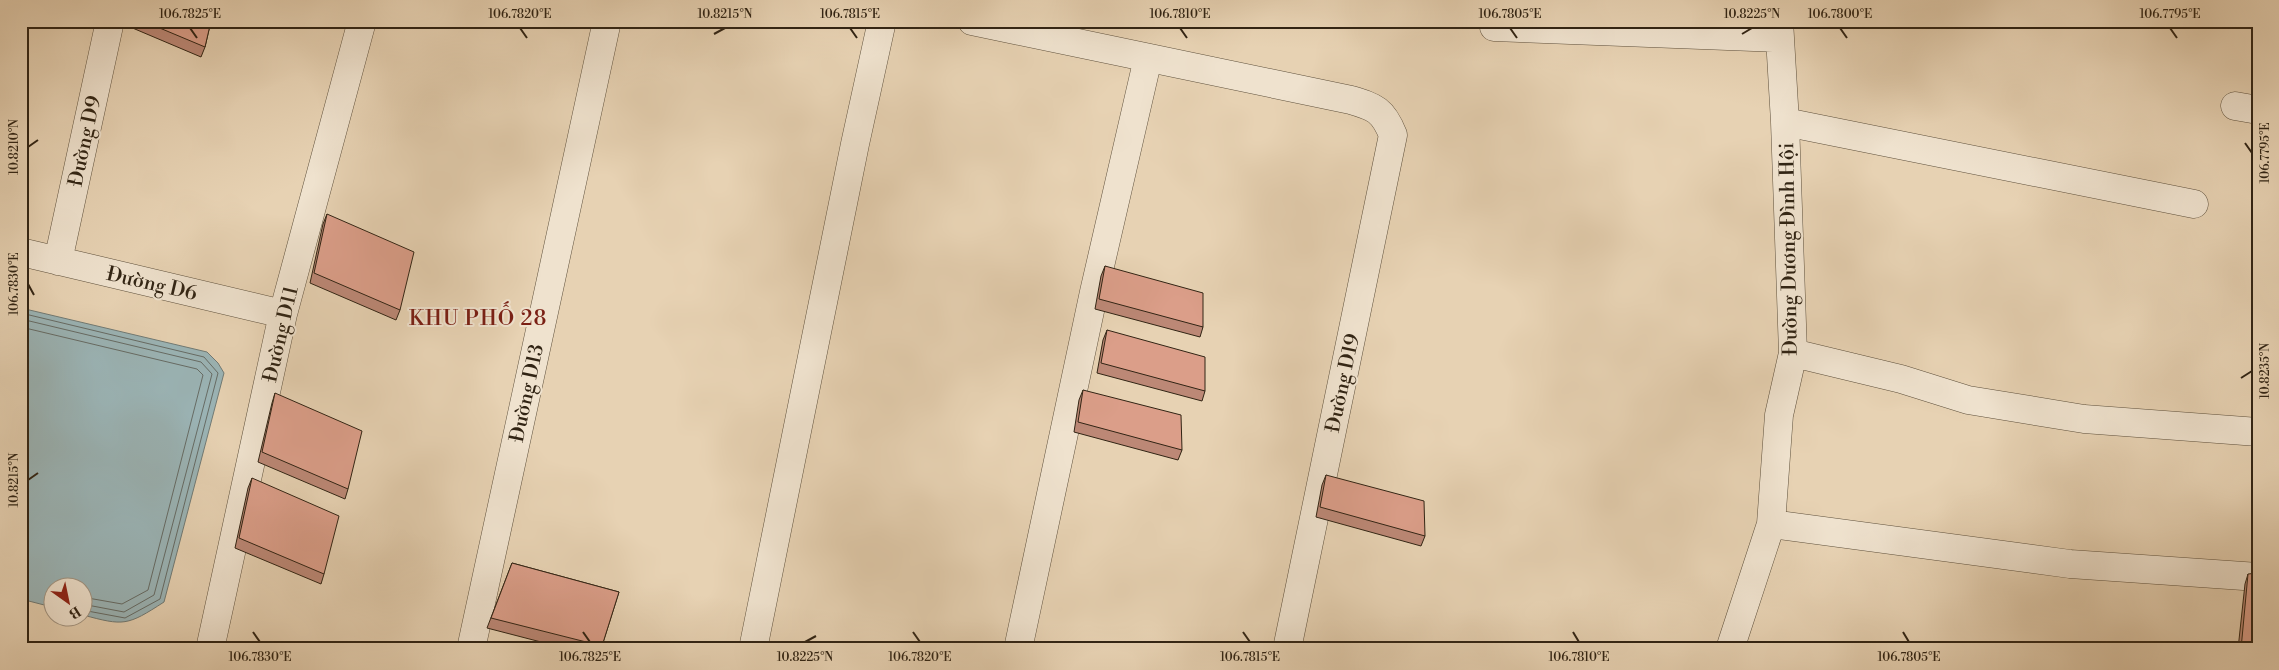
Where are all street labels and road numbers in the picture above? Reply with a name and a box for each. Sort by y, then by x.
street label: Đường D9 [64,94,107,189]
street label: Đường Dương Đình Hội [1775,142,1804,356]
street label: Đường D6 [104,262,199,307]
street label: Đường D11 [258,283,305,385]
street label: Đường D19 [1321,332,1366,435]
street label: Đường D13 [505,342,550,445]

